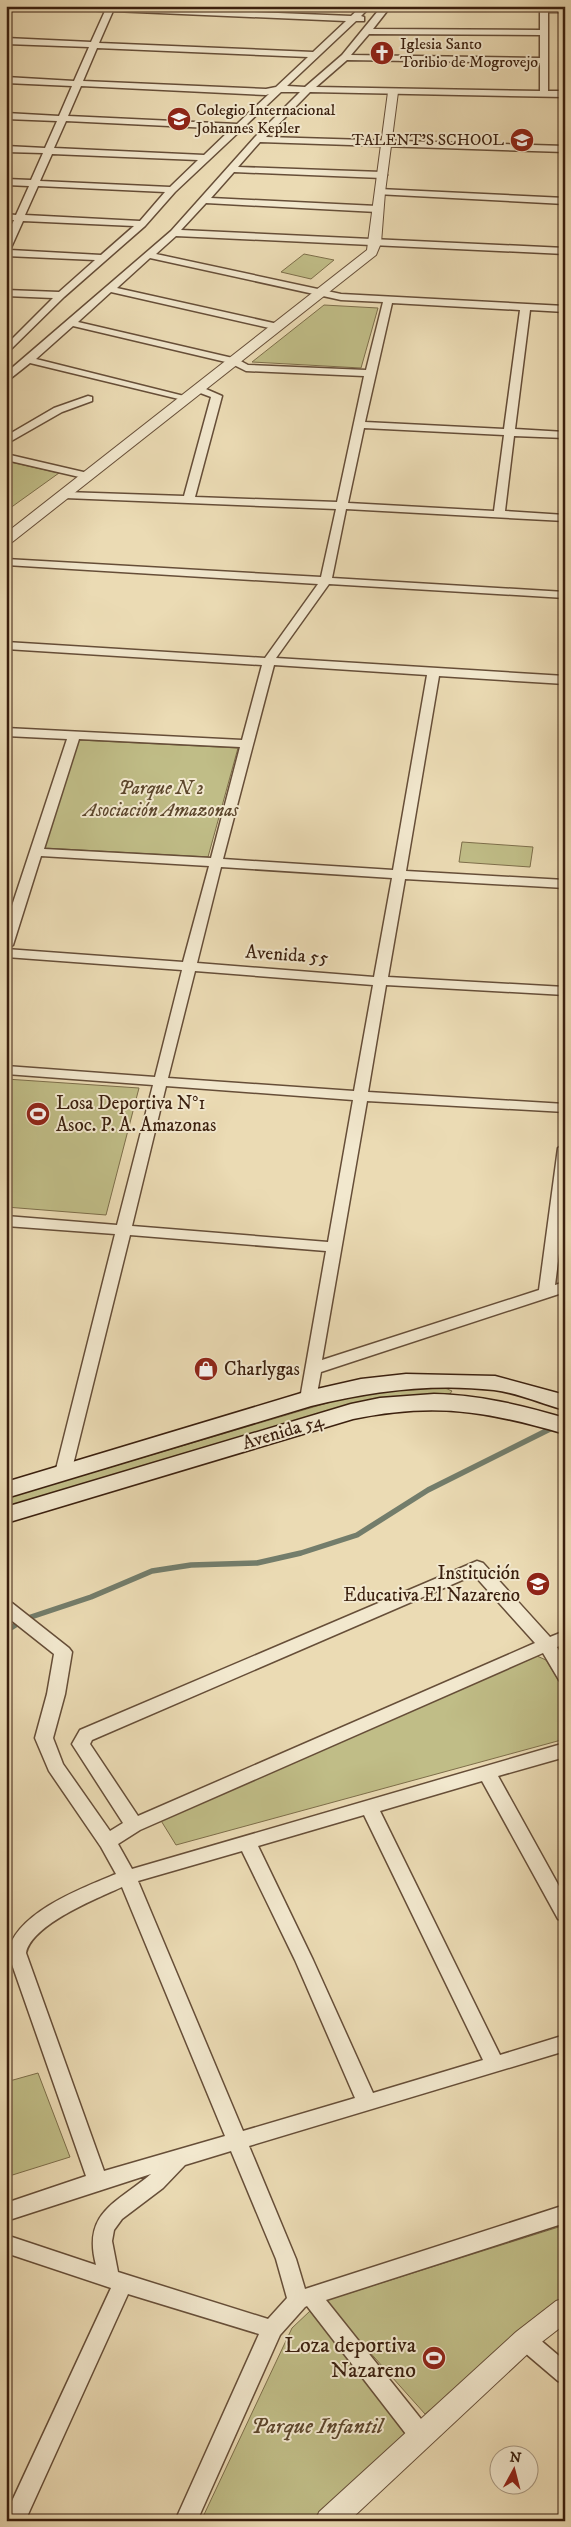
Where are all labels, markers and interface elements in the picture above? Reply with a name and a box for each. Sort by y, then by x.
place label: Iglesia Santo Toribio de Mogrovejo [400,34,538,72]
church icon: Iglesia Santo Toribio de Mogrovejo [369,40,395,66]
place label: Colegio Internacional Johannes Kepler [194,100,336,138]
school or university icon: Colegio Internacional Johannes Kepler [166,106,192,132]
school or university icon: TALENT'S SCHOOL [509,127,535,153]
place label: TALENT'S SCHOOL [352,130,504,150]
park label: Parque N 2 Asociación Amazonas [82,777,239,822]
street label: Avenida 55 [245,941,330,969]
place label: Losa Deportiva N°1 Asoc. P. A. Amazonas [56,1092,216,1137]
sports icon: Losa Deportiva N°1 Asoc. P. A. Amazonas [25,1101,51,1127]
shop icon: Charlygas [193,1356,219,1382]
place label: Charlygas [224,1358,300,1381]
street label: Avenida 54 [240,1408,327,1455]
place label: Institución Educativa El Nazareno [343,1562,520,1607]
school or university icon: Institución Educativa El Nazareno [525,1571,551,1597]
place label: Loza deportiva Nazareno [284,2332,417,2384]
sports icon: Loza deportiva Nazareno [421,2345,447,2371]
park label: Parque Infantil [251,2413,385,2441]
north arrow [488,2444,538,2494]
text: N [509,2448,523,2468]

